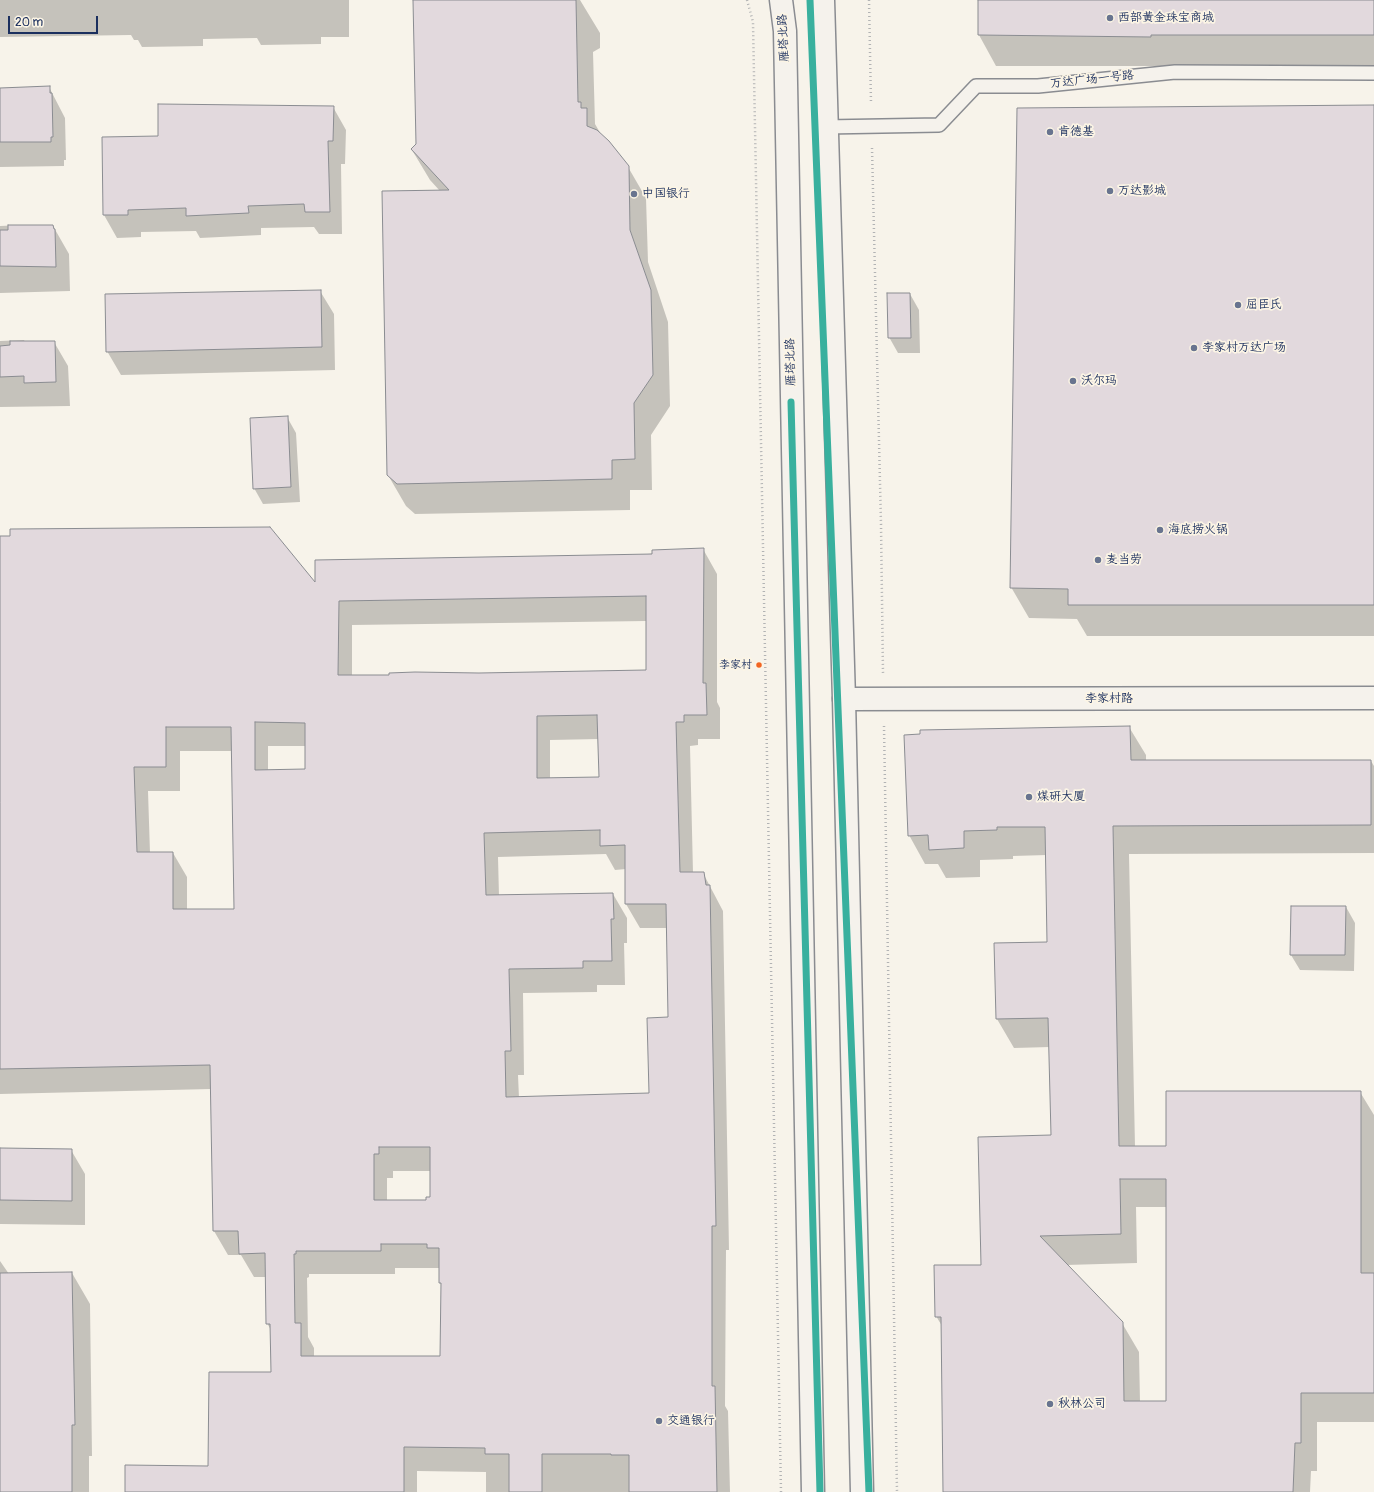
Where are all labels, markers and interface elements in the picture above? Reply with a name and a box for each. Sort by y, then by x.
scale bar [10,8,100,34]
place label: 西部黄金珠宝商城 [1118,11,1214,25]
marker: 西部黄金珠宝商城 [1105,13,1115,23]
street label: 雁塔北路 [776,14,792,62]
text: 20 m [15,15,43,30]
street label: 万达广场一号路 [1049,68,1135,92]
place label: 肯德基 [1058,125,1094,139]
marker: 肯德基 [1045,127,1055,137]
place label: 万达影城 [1118,184,1166,198]
marker: 万达影城 [1105,186,1115,196]
place label: 中国银行 [642,187,690,201]
marker: 中国银行 [629,189,639,199]
place label: 屈臣氏 [1246,298,1282,312]
marker: 屈臣氏 [1233,300,1243,310]
street label: 雁塔北路 [783,338,799,386]
place label: 李家村万达广场 [1202,341,1286,355]
marker: 李家村万达广场 [1189,343,1199,353]
place label: 沃尔玛 [1081,374,1117,388]
marker: 沃尔玛 [1068,376,1078,386]
place label: 海底捞火锅 [1168,523,1228,537]
marker: 海底捞火锅 [1155,525,1165,535]
place label: 麦当劳 [1106,553,1142,567]
marker: 麦当劳 [1093,555,1103,565]
place label: 李家村 [719,658,752,672]
marker: 李家村 [754,660,764,670]
street label: 李家村路 [1085,692,1133,706]
place label: 煤研大厦 [1037,790,1085,804]
marker: 煤研大厦 [1024,792,1034,802]
place label: 秋林公司 [1058,1397,1106,1411]
marker: 秋林公司 [1045,1399,1055,1409]
place label: 交通银行 [667,1414,715,1428]
marker: 交通银行 [654,1416,664,1426]

